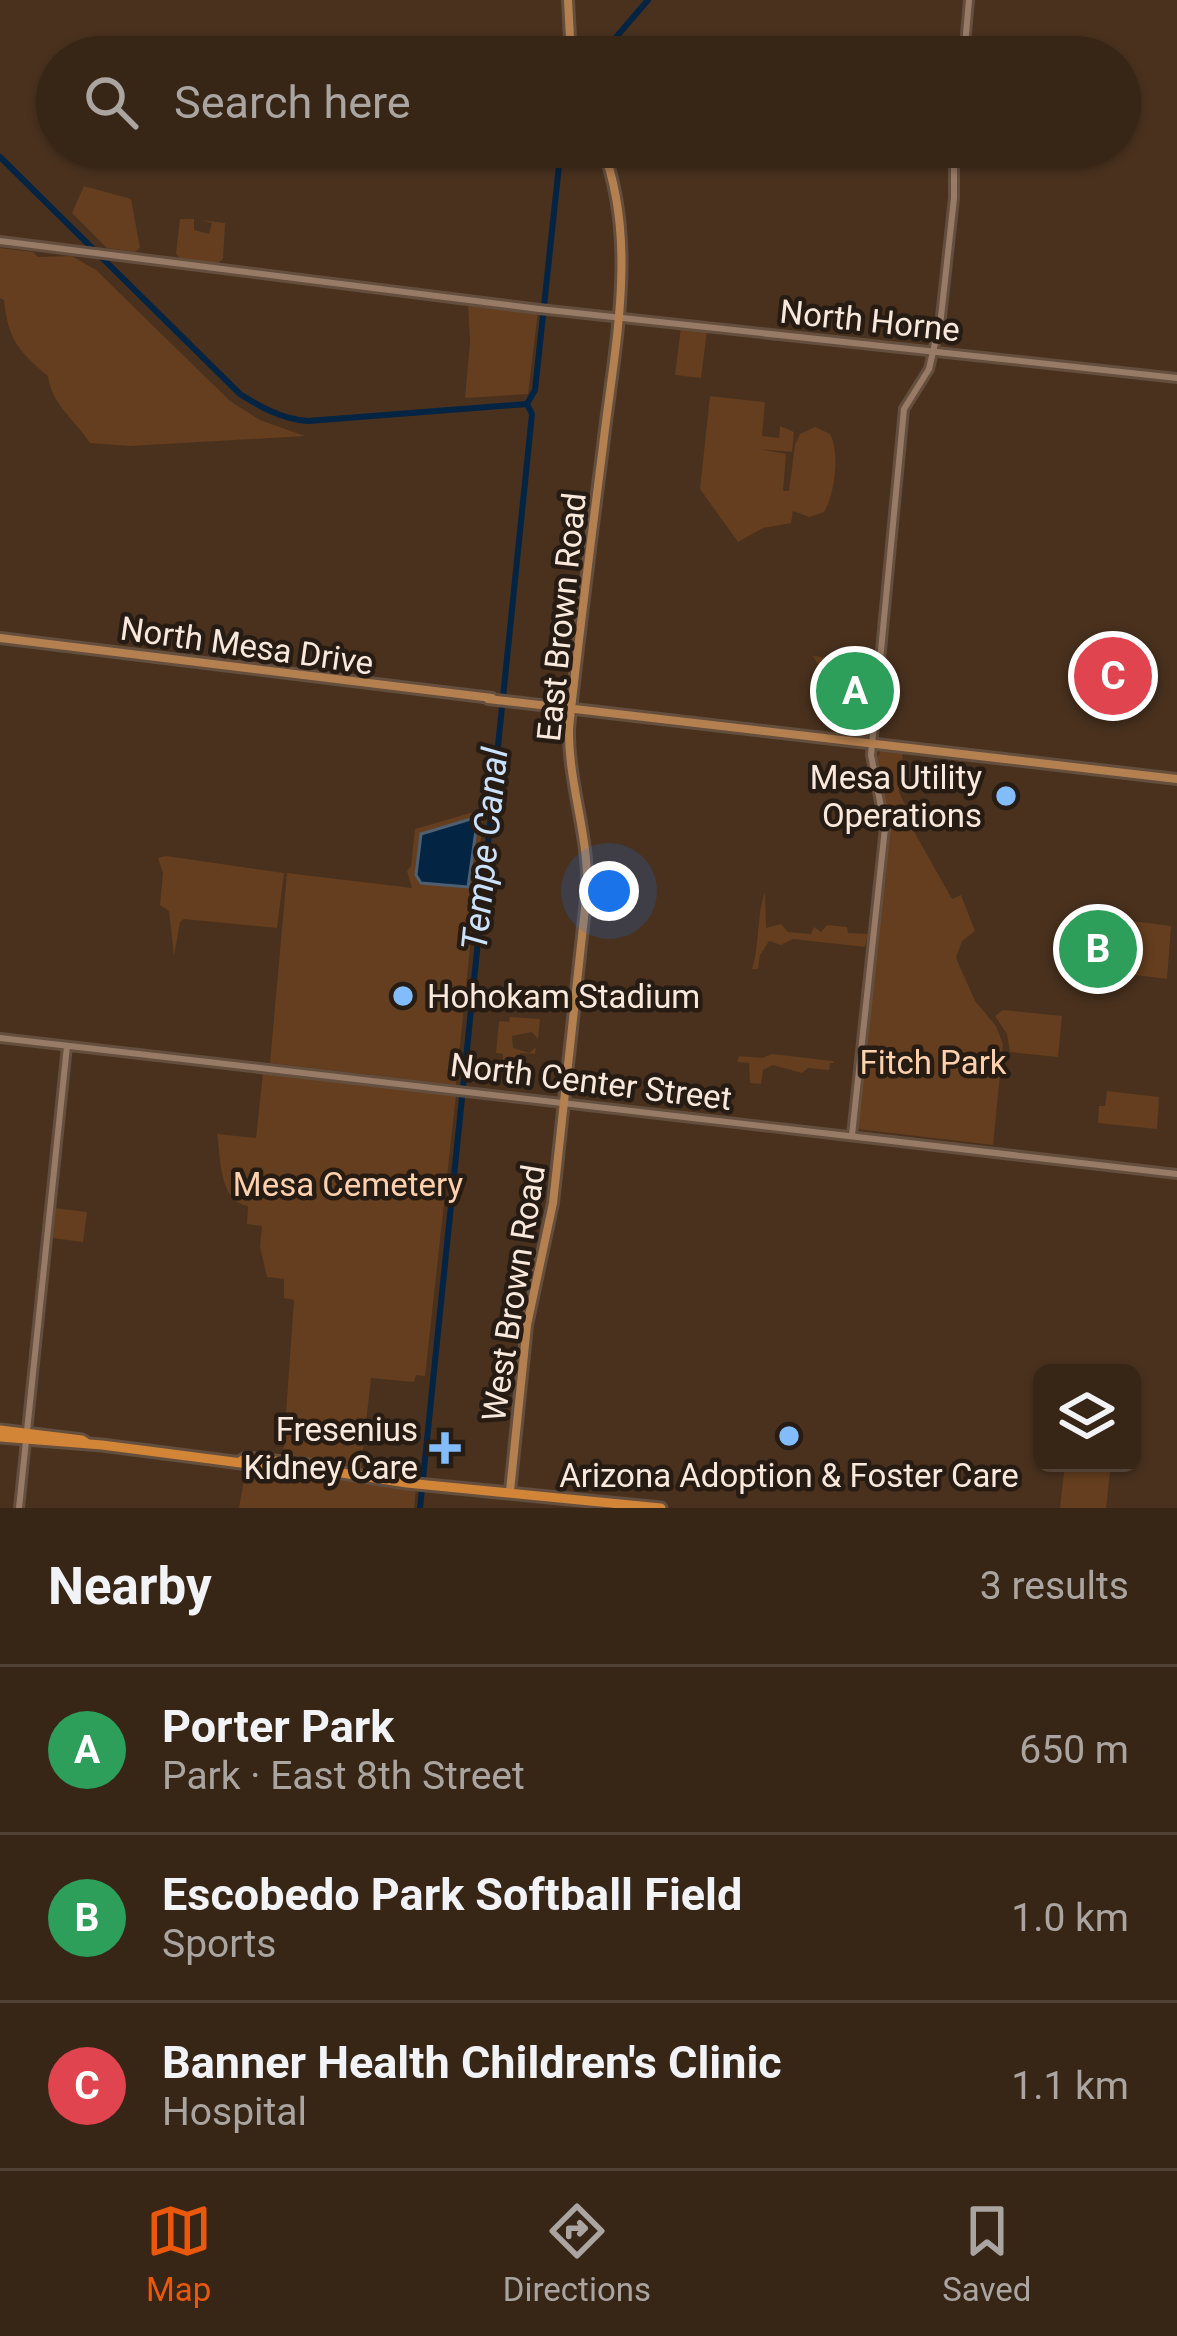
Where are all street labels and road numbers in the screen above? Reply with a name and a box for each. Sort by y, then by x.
street label: North Horne [778,292,962,349]
street label: East Brown Road [529,491,594,743]
street label: North Mesa Drive [118,608,376,683]
street label: North Center Street [448,1045,734,1118]
street label: West Brown Road [474,1162,553,1424]

